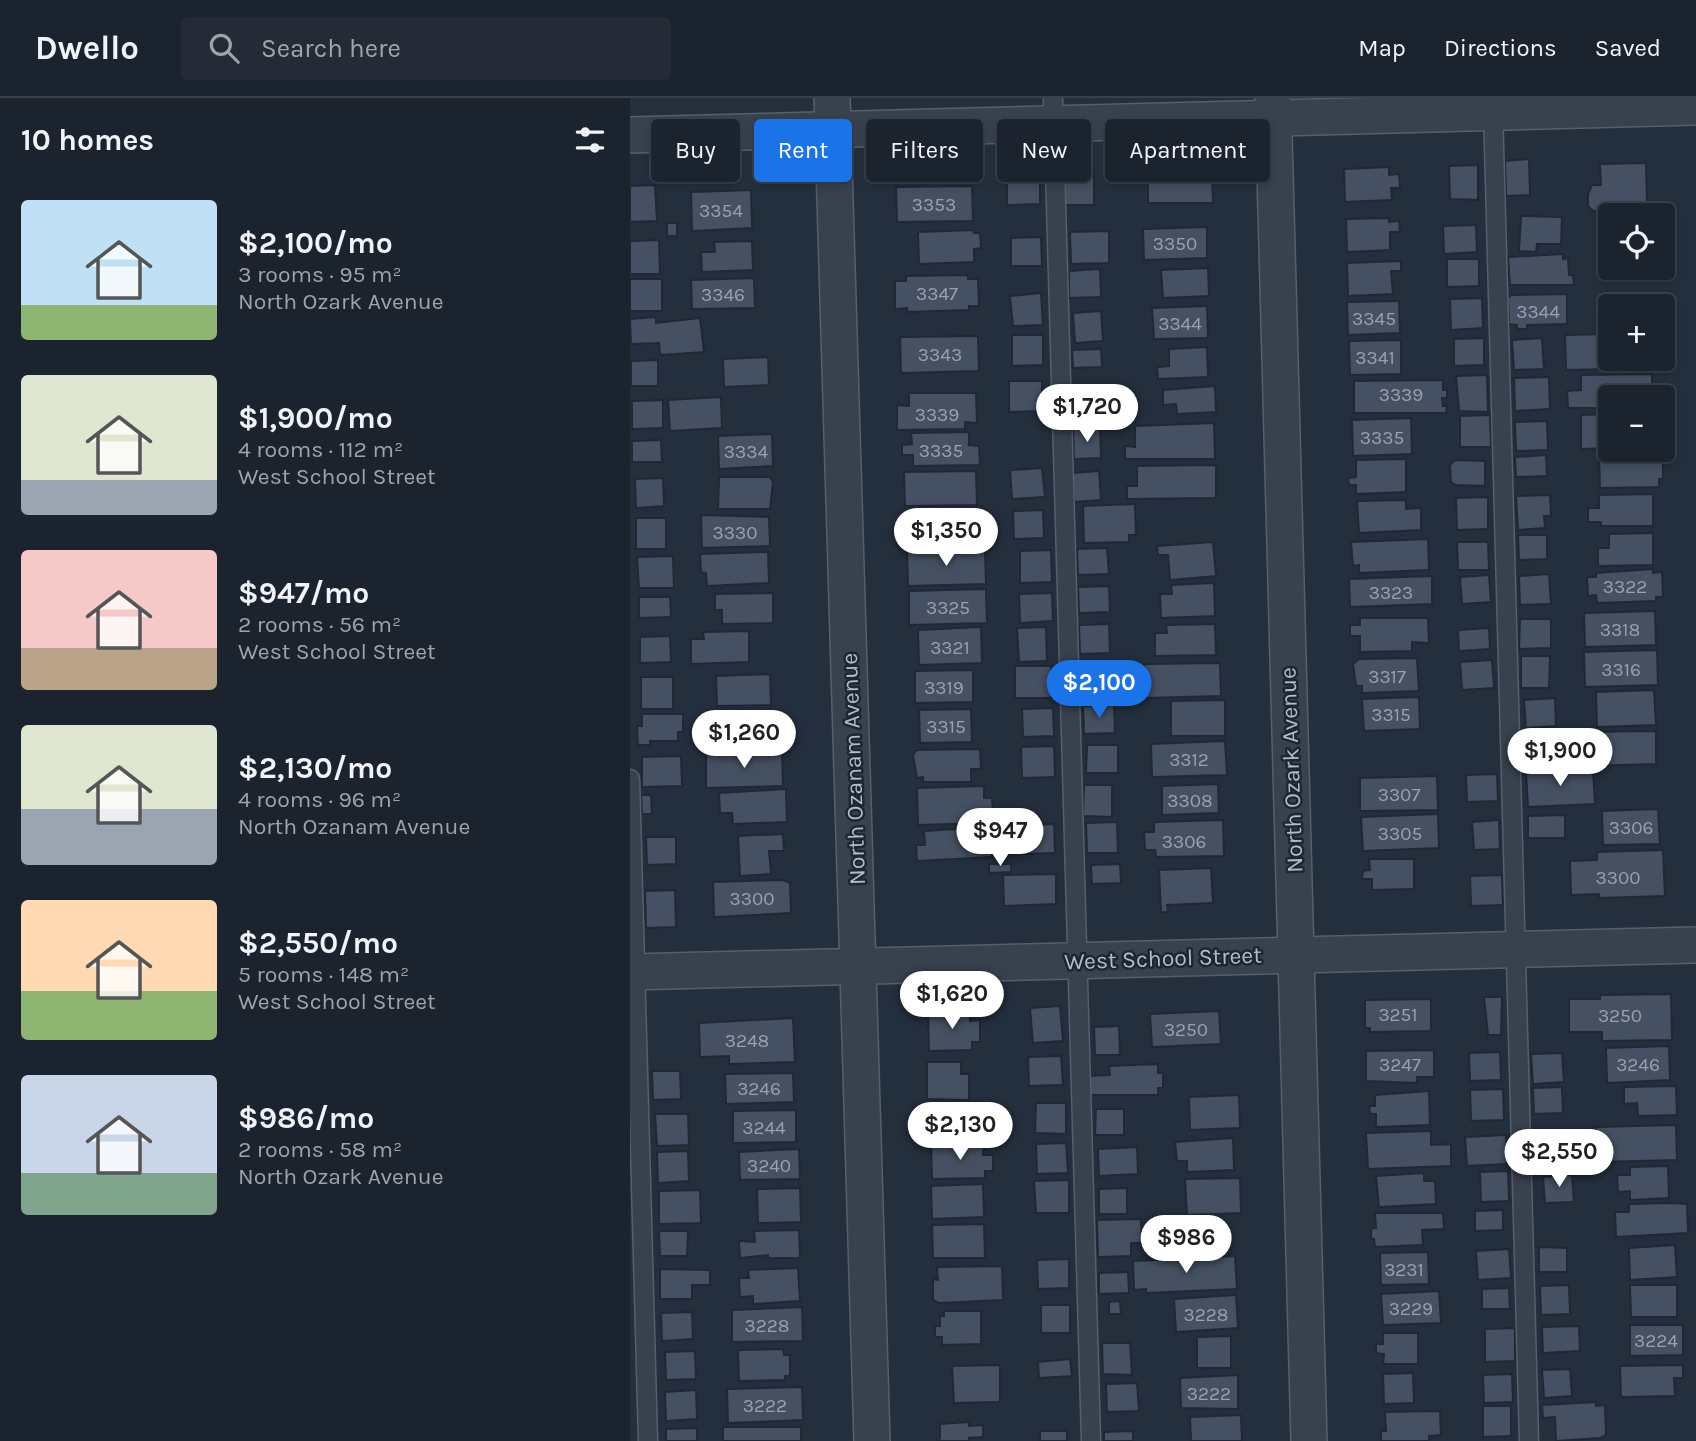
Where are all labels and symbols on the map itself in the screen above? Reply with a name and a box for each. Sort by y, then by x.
house number: 3353 [912,194,956,216]
house number: 3354 [699,200,743,222]
house number: 3350 [1153,233,1197,255]
house number: 3347 [916,283,958,305]
house number: 3346 [701,284,745,306]
house number: 3344 [1516,301,1560,323]
house number: 3345 [1352,308,1396,330]
house number: 3344 [1158,313,1202,335]
house number: 3343 [918,344,962,366]
house number: 3341 [1355,347,1395,369]
pin: $1,720 [1030,384,1144,444]
house number: 3339 [1379,384,1423,406]
house number: 3339 [915,404,959,426]
house number: 3335 [1360,427,1404,449]
house number: 3335 [919,440,963,462]
house number: 3334 [724,441,769,463]
pin: $1,350 [889,508,1003,568]
house number: 3330 [713,522,757,544]
house number: 3322 [1603,576,1647,598]
house number: 3323 [1369,582,1413,604]
house number: 3325 [926,597,970,619]
house number: 3318 [1600,619,1640,641]
house number: 3321 [930,637,970,659]
street label: North Ozanam Avenue [836,652,871,886]
house number: 3316 [1601,659,1641,681]
pin: $2,100 [1042,660,1156,720]
house number: 3317 [1368,666,1406,688]
street label: North Ozark Avenue [1274,667,1309,873]
house number: 3319 [924,677,964,699]
house number: 3315 [1371,704,1411,726]
pin: $1,260 [687,710,801,770]
house number: 3315 [926,716,966,738]
pin: $1,900 [1503,728,1617,788]
house number: 3312 [1169,749,1209,771]
house number: 3307 [1378,784,1420,806]
house number: 3308 [1167,790,1213,812]
pin: $947 [959,808,1041,868]
house number: 3306 [1609,817,1653,839]
house number: 3305 [1378,823,1422,845]
house number: 3306 [1162,831,1206,853]
house number: 3300 [1596,867,1641,889]
house number: 3300 [730,888,775,910]
street label: West School Street [1064,942,1263,975]
pin: $1,620 [895,972,1009,1031]
house number: 3251 [1378,1004,1418,1026]
house number: 3250 [1598,1005,1642,1027]
house number: 3250 [1164,1019,1208,1041]
house number: 3248 [725,1030,769,1052]
house number: 3247 [1379,1054,1421,1076]
house number: 3246 [1616,1054,1660,1076]
house number: 3246 [737,1078,781,1100]
pin: $2,130 [903,1102,1017,1162]
house number: 3244 [742,1117,786,1139]
pin: $2,550 [1502,1130,1616,1189]
house number: 3240 [747,1155,791,1177]
pin: $986 [1145,1216,1227,1275]
house number: 3231 [1384,1259,1424,1281]
house number: 3229 [1389,1298,1433,1320]
house number: 3228 [1184,1304,1228,1326]
house number: 3228 [745,1315,789,1337]
house number: 3224 [1634,1330,1678,1352]
house number: 3222 [1187,1383,1231,1405]
house number: 3222 [743,1395,787,1417]

